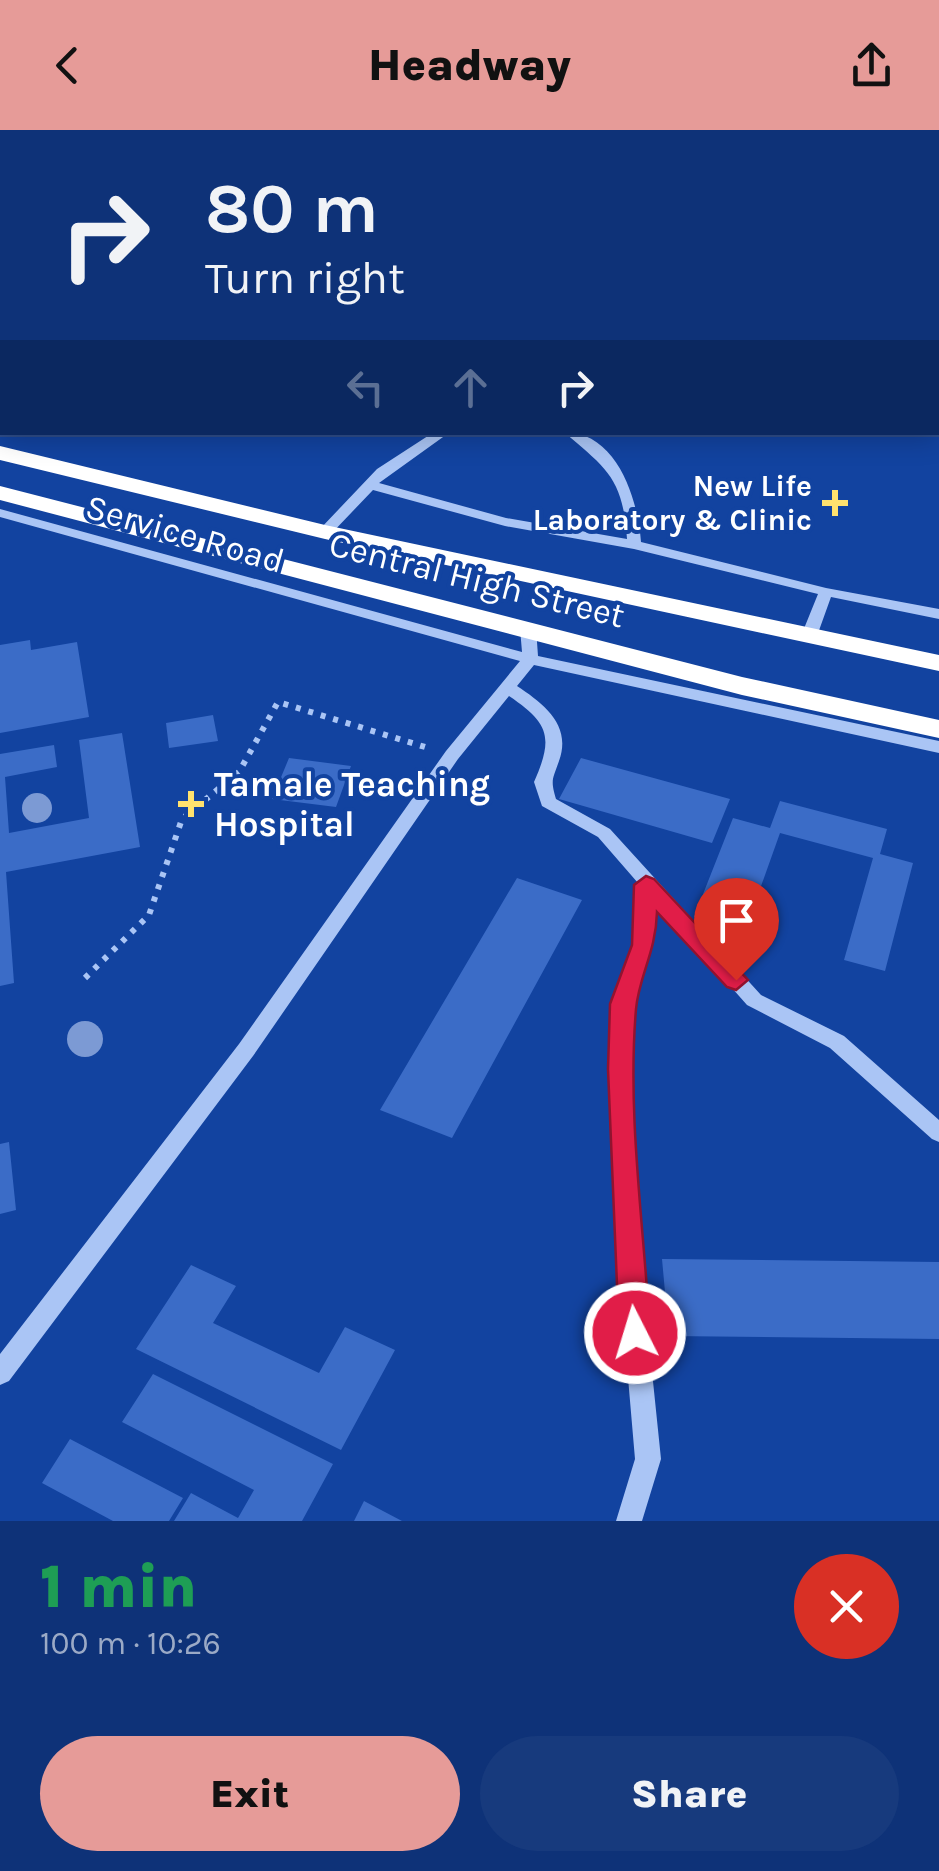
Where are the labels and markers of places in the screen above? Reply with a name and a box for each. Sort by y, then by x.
place label: New Life Laboratory & Clinic [533,468,812,538]
marker: New Life Laboratory & Clinic [822,490,848,516]
place label: Tamale Teaching Hospital [214,764,490,845]
marker: Tamale Teaching Hospital [178,791,204,817]
pin [694,878,779,981]

